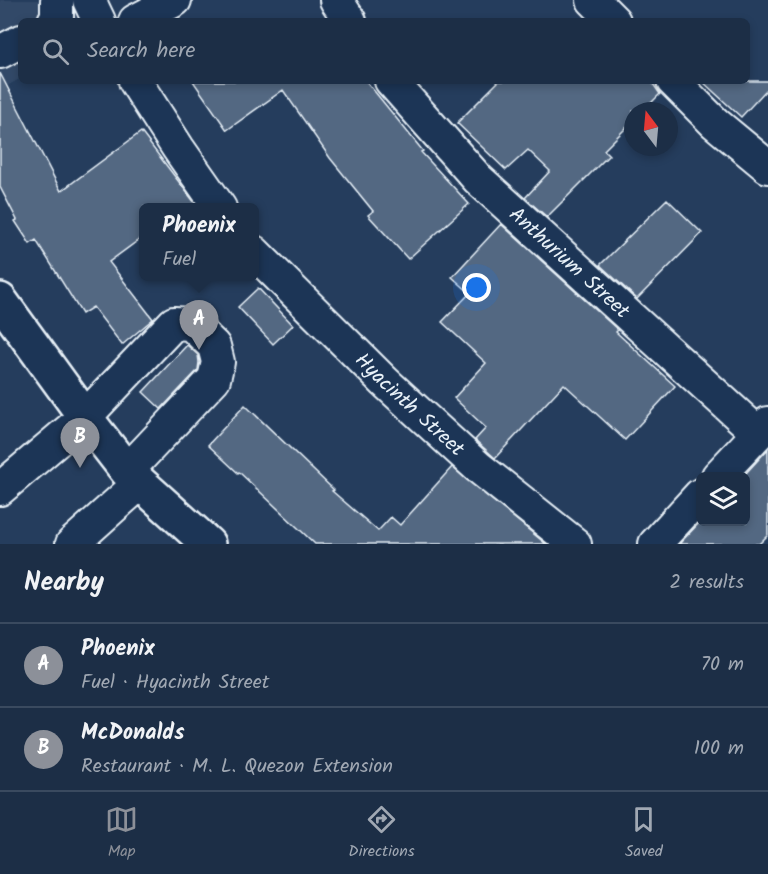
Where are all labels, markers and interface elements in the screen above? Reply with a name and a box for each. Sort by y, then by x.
search box [18,18,750,84]
text: Search here [87,34,195,69]
icon: search [39,35,72,68]
north arrow [624,102,678,156]
street label: Anthurium Street [501,199,638,328]
popup [139,203,259,281]
text: Phoenix [162,209,236,244]
text: Fuel [162,244,196,276]
your location [462,273,491,302]
pin: A [180,300,218,350]
street label: Hyacinth Street [346,345,472,466]
pin: B [60,418,100,468]
map controls [696,472,750,526]
button: layers [696,472,750,526]
text: Nearby [24,562,104,604]
text: 2 results [669,567,744,599]
text: Phoenix [81,632,155,667]
text: A [37,649,50,681]
text: 70 m [701,649,744,681]
text: Fuel · Hyacinth Street [81,667,269,699]
text: McDonalds [81,716,184,751]
text: B [37,733,50,765]
text: 100 m [694,733,744,765]
text: Restaurant · M. L. Quezon Extension [81,751,393,783]
tab: Map [105,803,138,864]
tab: Directions [348,803,415,864]
tab: Saved [625,803,663,864]

